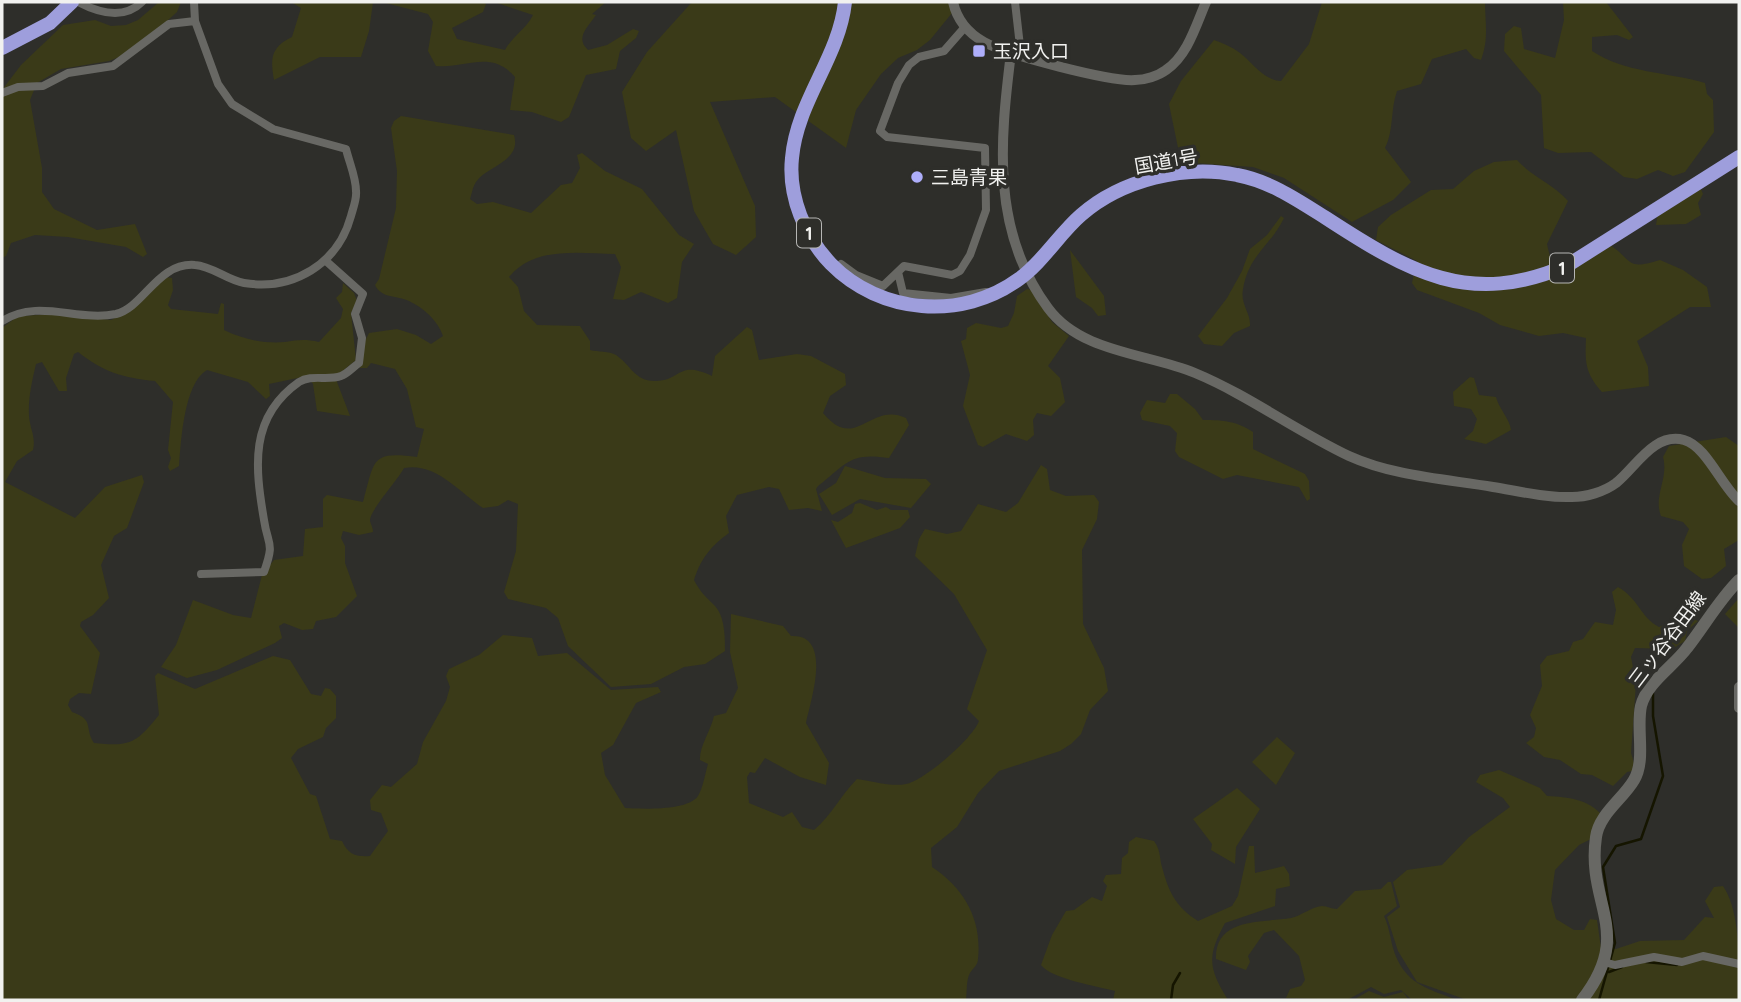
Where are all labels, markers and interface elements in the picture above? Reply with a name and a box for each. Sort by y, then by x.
place label: 玉沢入口 [993,39,1069,63]
marker: 玉沢入口 [971,43,987,59]
street label: 国道1号 [1132,144,1200,178]
place label: 三島青果 [931,165,1007,189]
marker: 三島青果 [909,169,925,185]
road number: 1 [797,218,821,247]
road number: 1 [1550,254,1574,282]
street label: 三ッ谷谷田線 [1623,586,1711,692]

